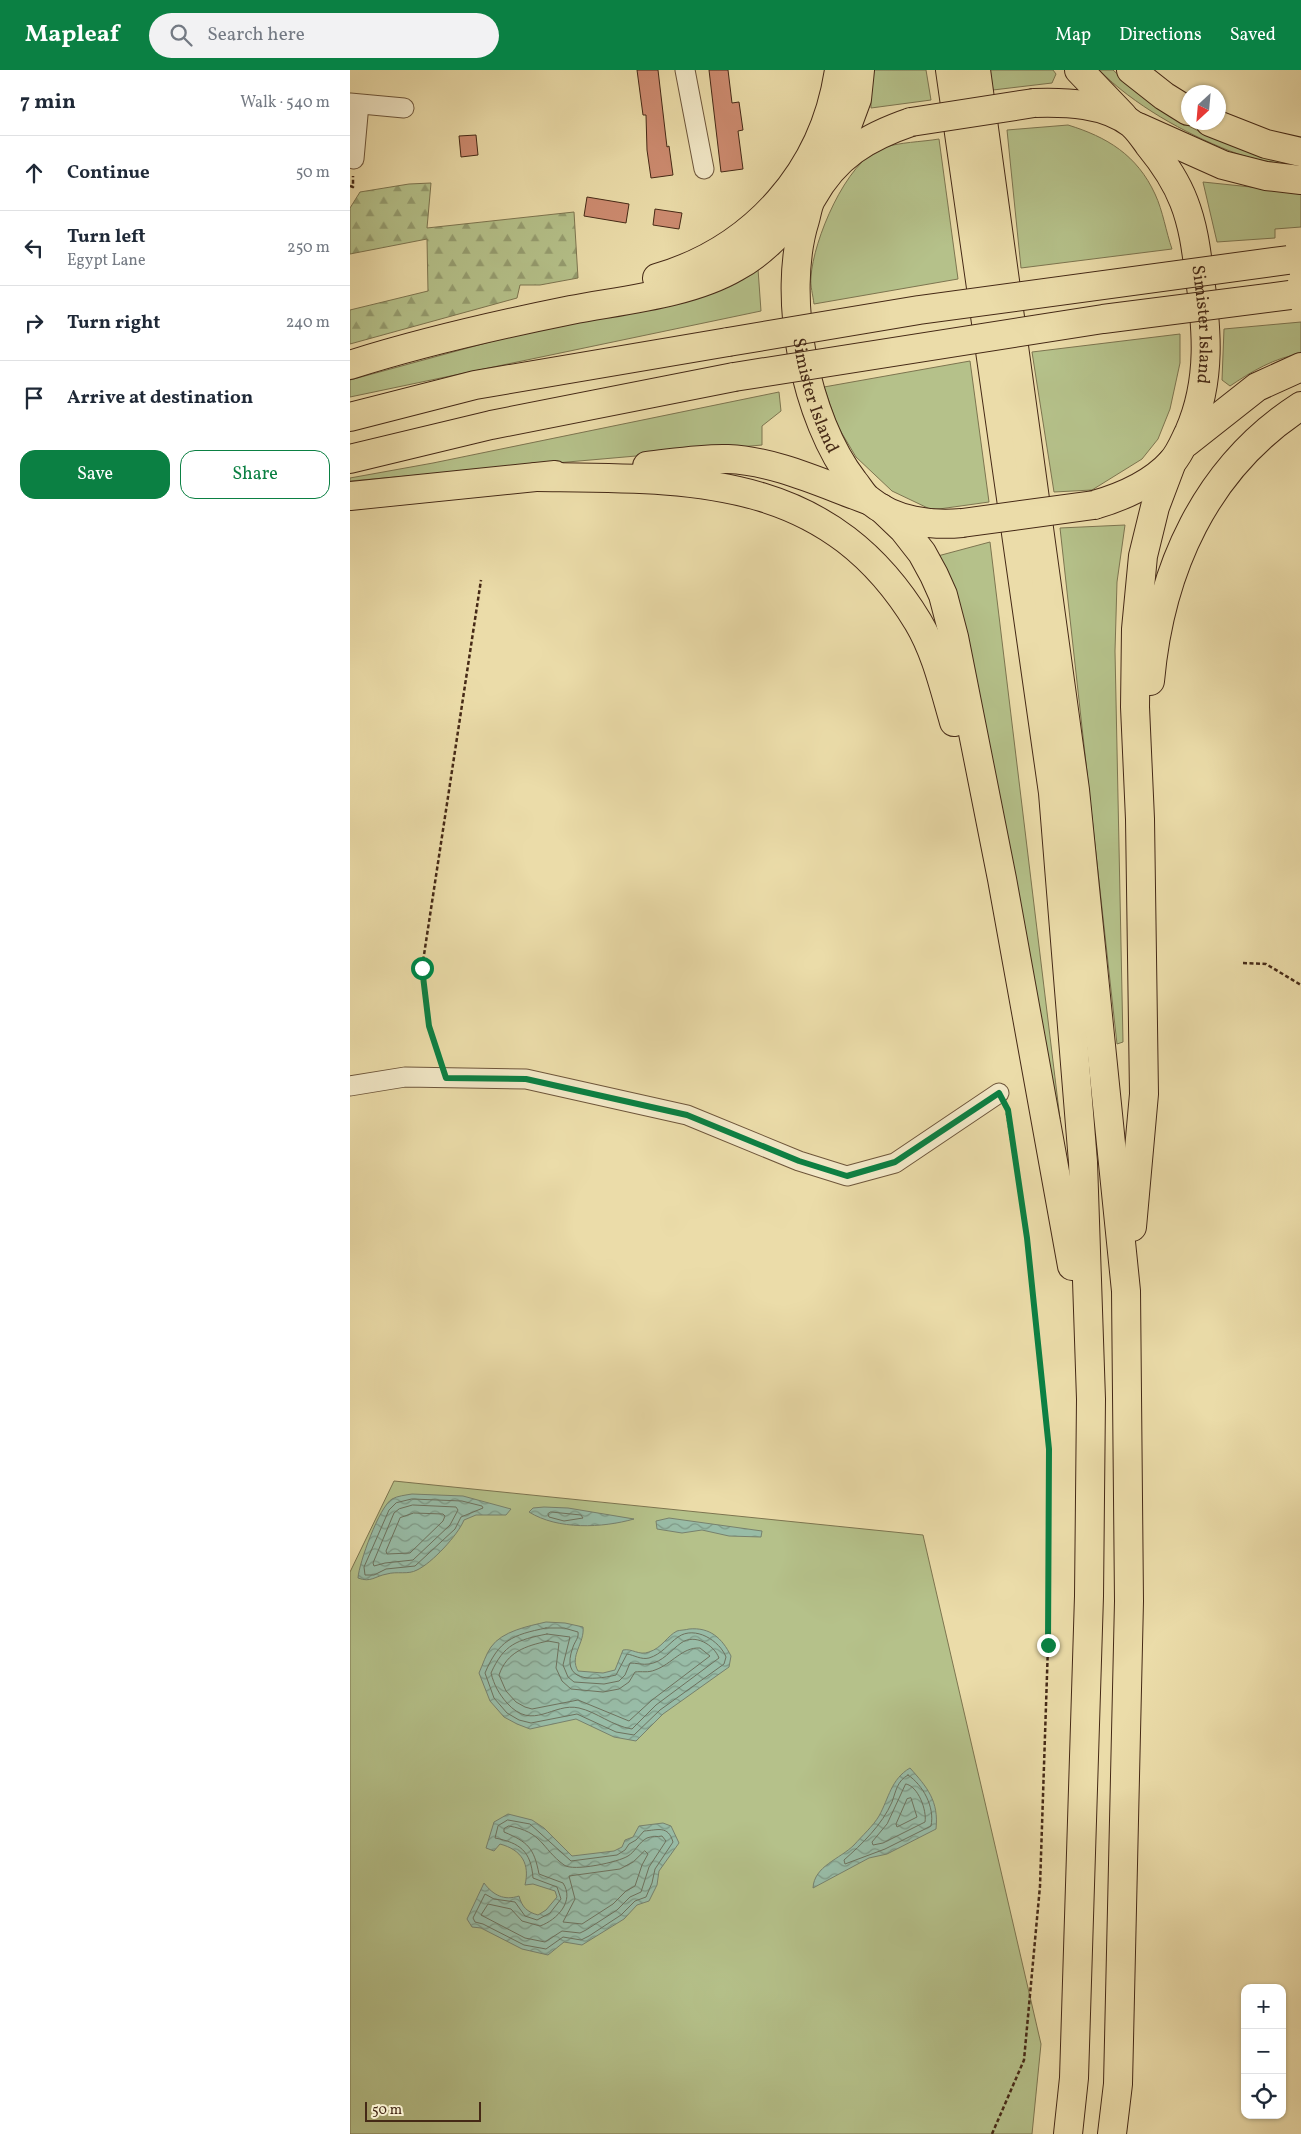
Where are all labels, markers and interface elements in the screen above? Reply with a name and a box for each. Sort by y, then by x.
search box [149,13,499,58]
text: Mapleaf [25,18,119,52]
icon: search [167,21,195,49]
text: Search here [207,22,305,48]
text: Map [1055,23,1091,48]
text: Directions [1119,23,1202,48]
text: Saved [1230,23,1276,48]
north arrow [1181,85,1226,130]
text: 7 min [20,88,76,117]
text: Walk · 540 m [240,92,330,114]
icon: ahead [20,159,48,187]
text: Continue [67,160,150,186]
text: 50 m [296,162,330,184]
text: Turn left [67,224,146,250]
icon: left [20,234,48,262]
text: 250 m [287,237,330,259]
text: Egypt Lane [67,250,146,272]
street label: Simister Island [1184,264,1217,386]
icon: right [20,309,48,337]
text: Turn right [67,310,160,336]
text: 240 m [286,312,330,334]
street label: Simister Island [785,336,844,458]
icon: arrive [20,384,48,412]
text: Arrive at destination [67,385,253,411]
button: Save [20,450,170,499]
button: Share [180,450,330,499]
route start [411,957,434,980]
route end [1037,1634,1060,1657]
map controls [1241,1984,1286,2119]
button: + [1241,1984,1286,2029]
button: − [1241,2029,1286,2074]
button: locate [1241,2074,1286,2119]
scale bar [365,2099,481,2122]
text: 50 m [372,2101,402,2120]

